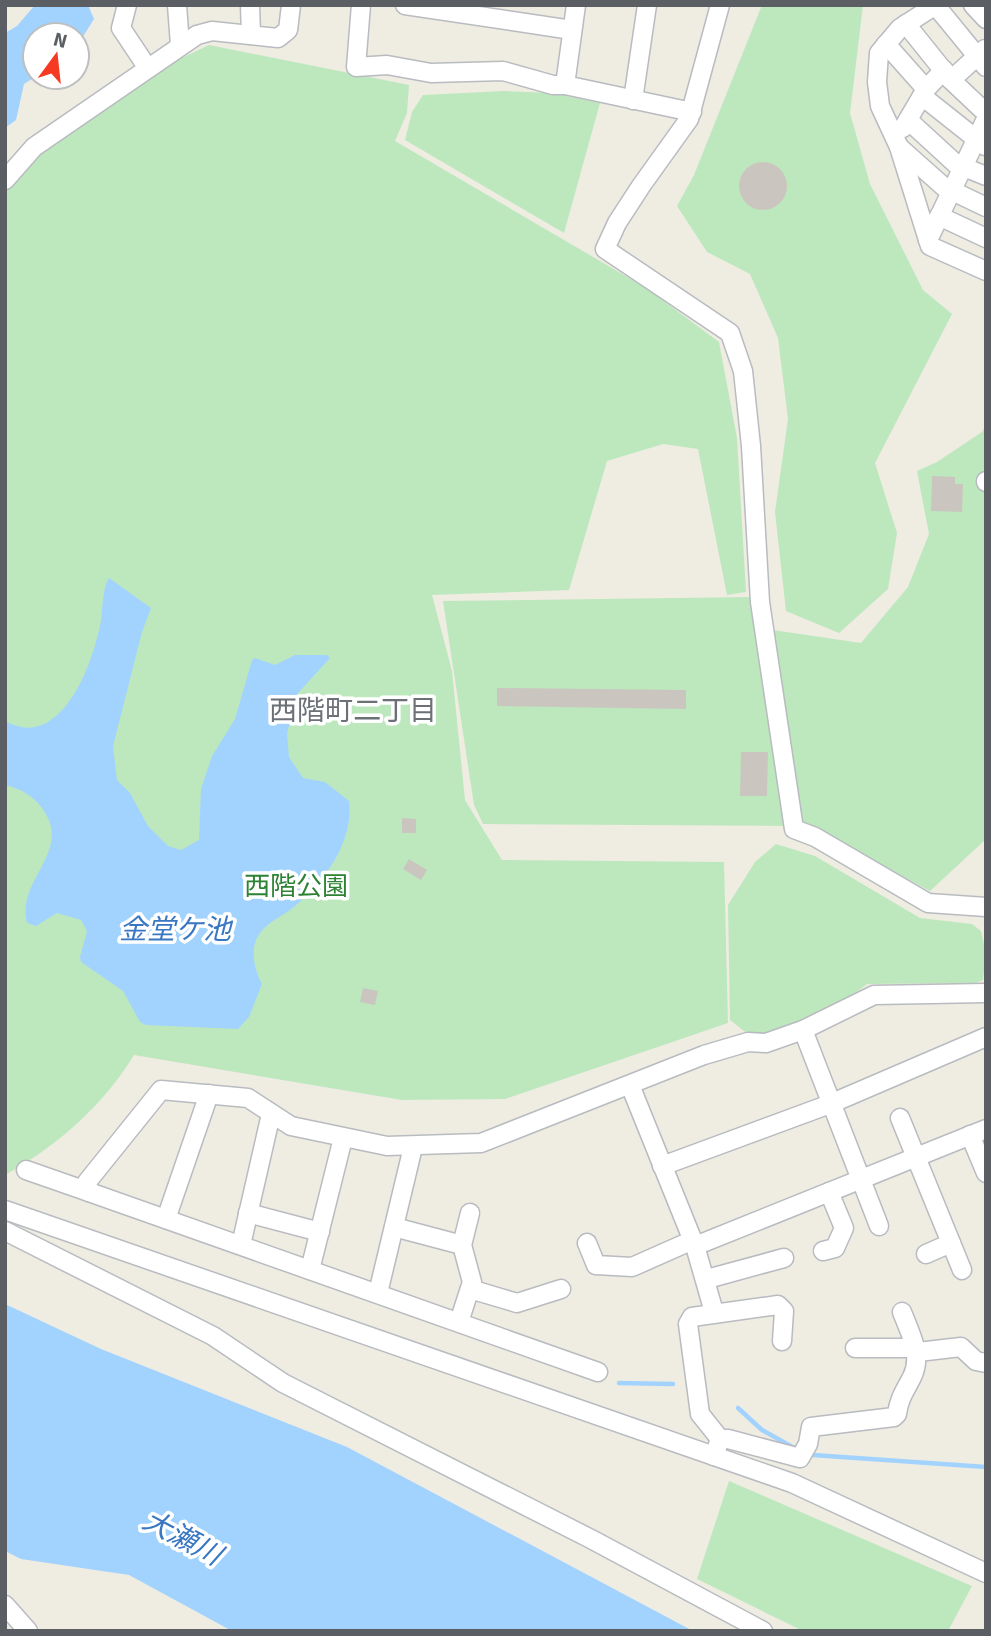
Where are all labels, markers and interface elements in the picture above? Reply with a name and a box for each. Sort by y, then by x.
north arrow [21,21,91,91]
text: N [51,27,70,54]
district label: 西階町二丁目 [269,694,437,728]
park label: 西階公園 [244,871,348,903]
water label: 金堂ケ池 [119,913,234,947]
water label: 大瀬川 [137,1503,230,1574]

